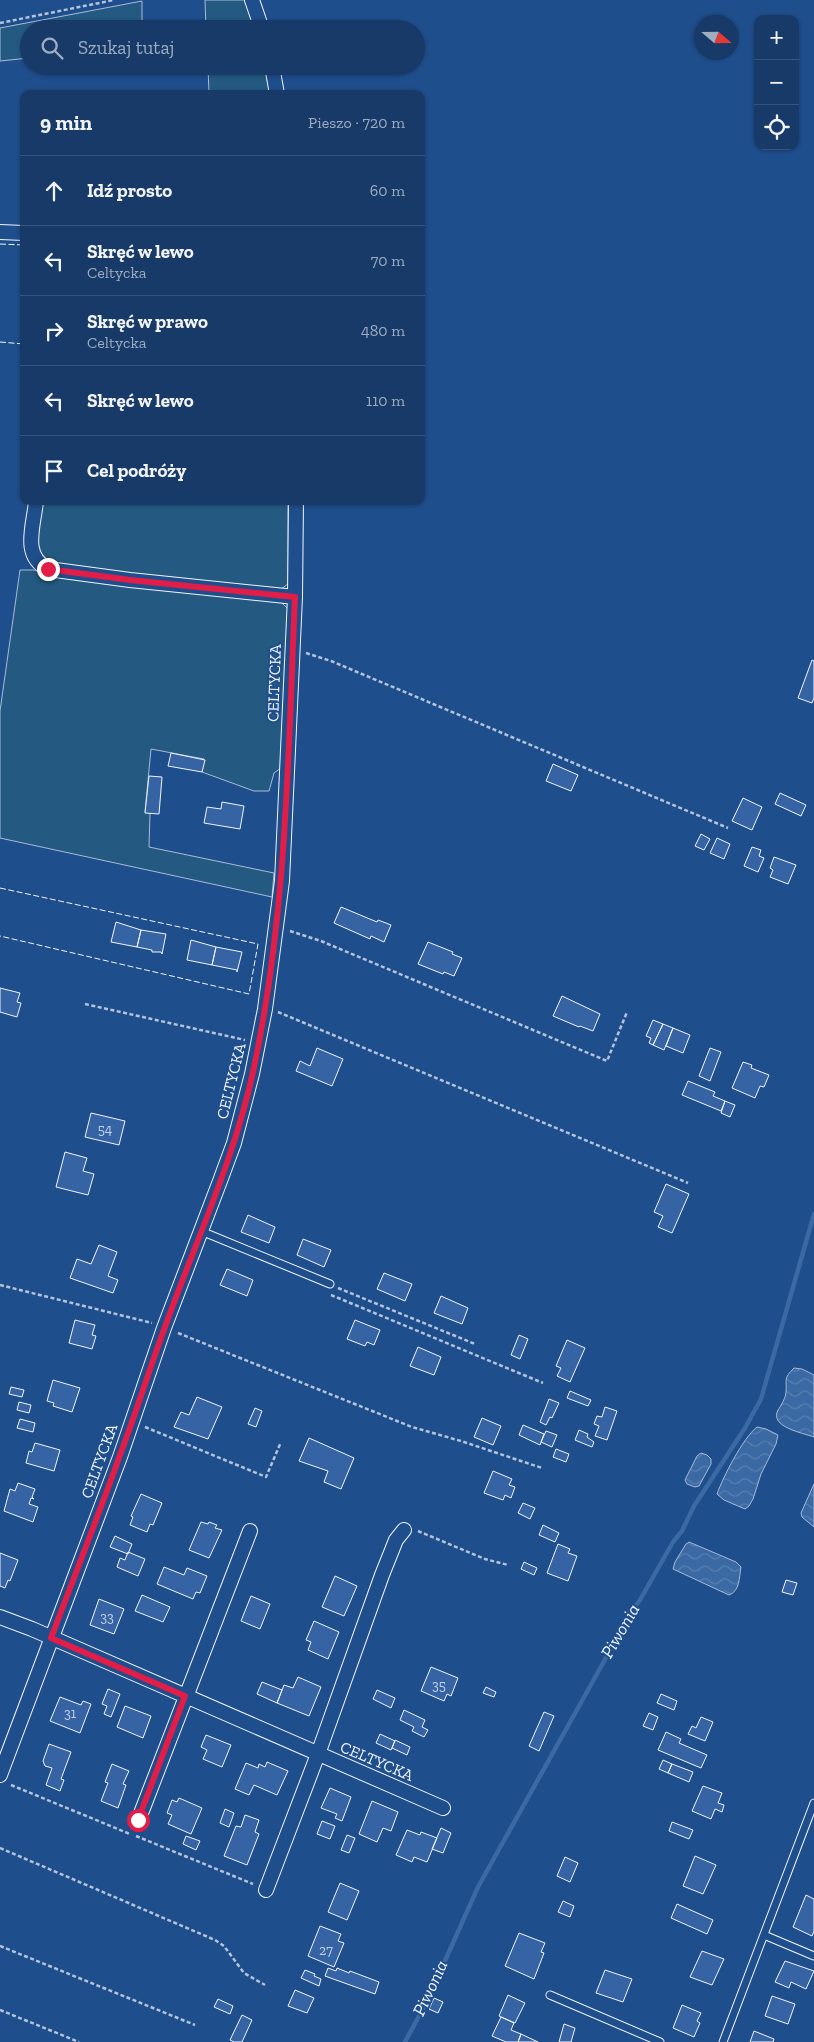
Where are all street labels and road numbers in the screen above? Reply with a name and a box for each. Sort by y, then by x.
street label: CELTYCKA [263,643,285,722]
street label: CELTYCKA [212,1040,250,1121]
street label: CELTYCKA [77,1421,121,1501]
street label: CELTYCKA [338,1737,417,1785]

